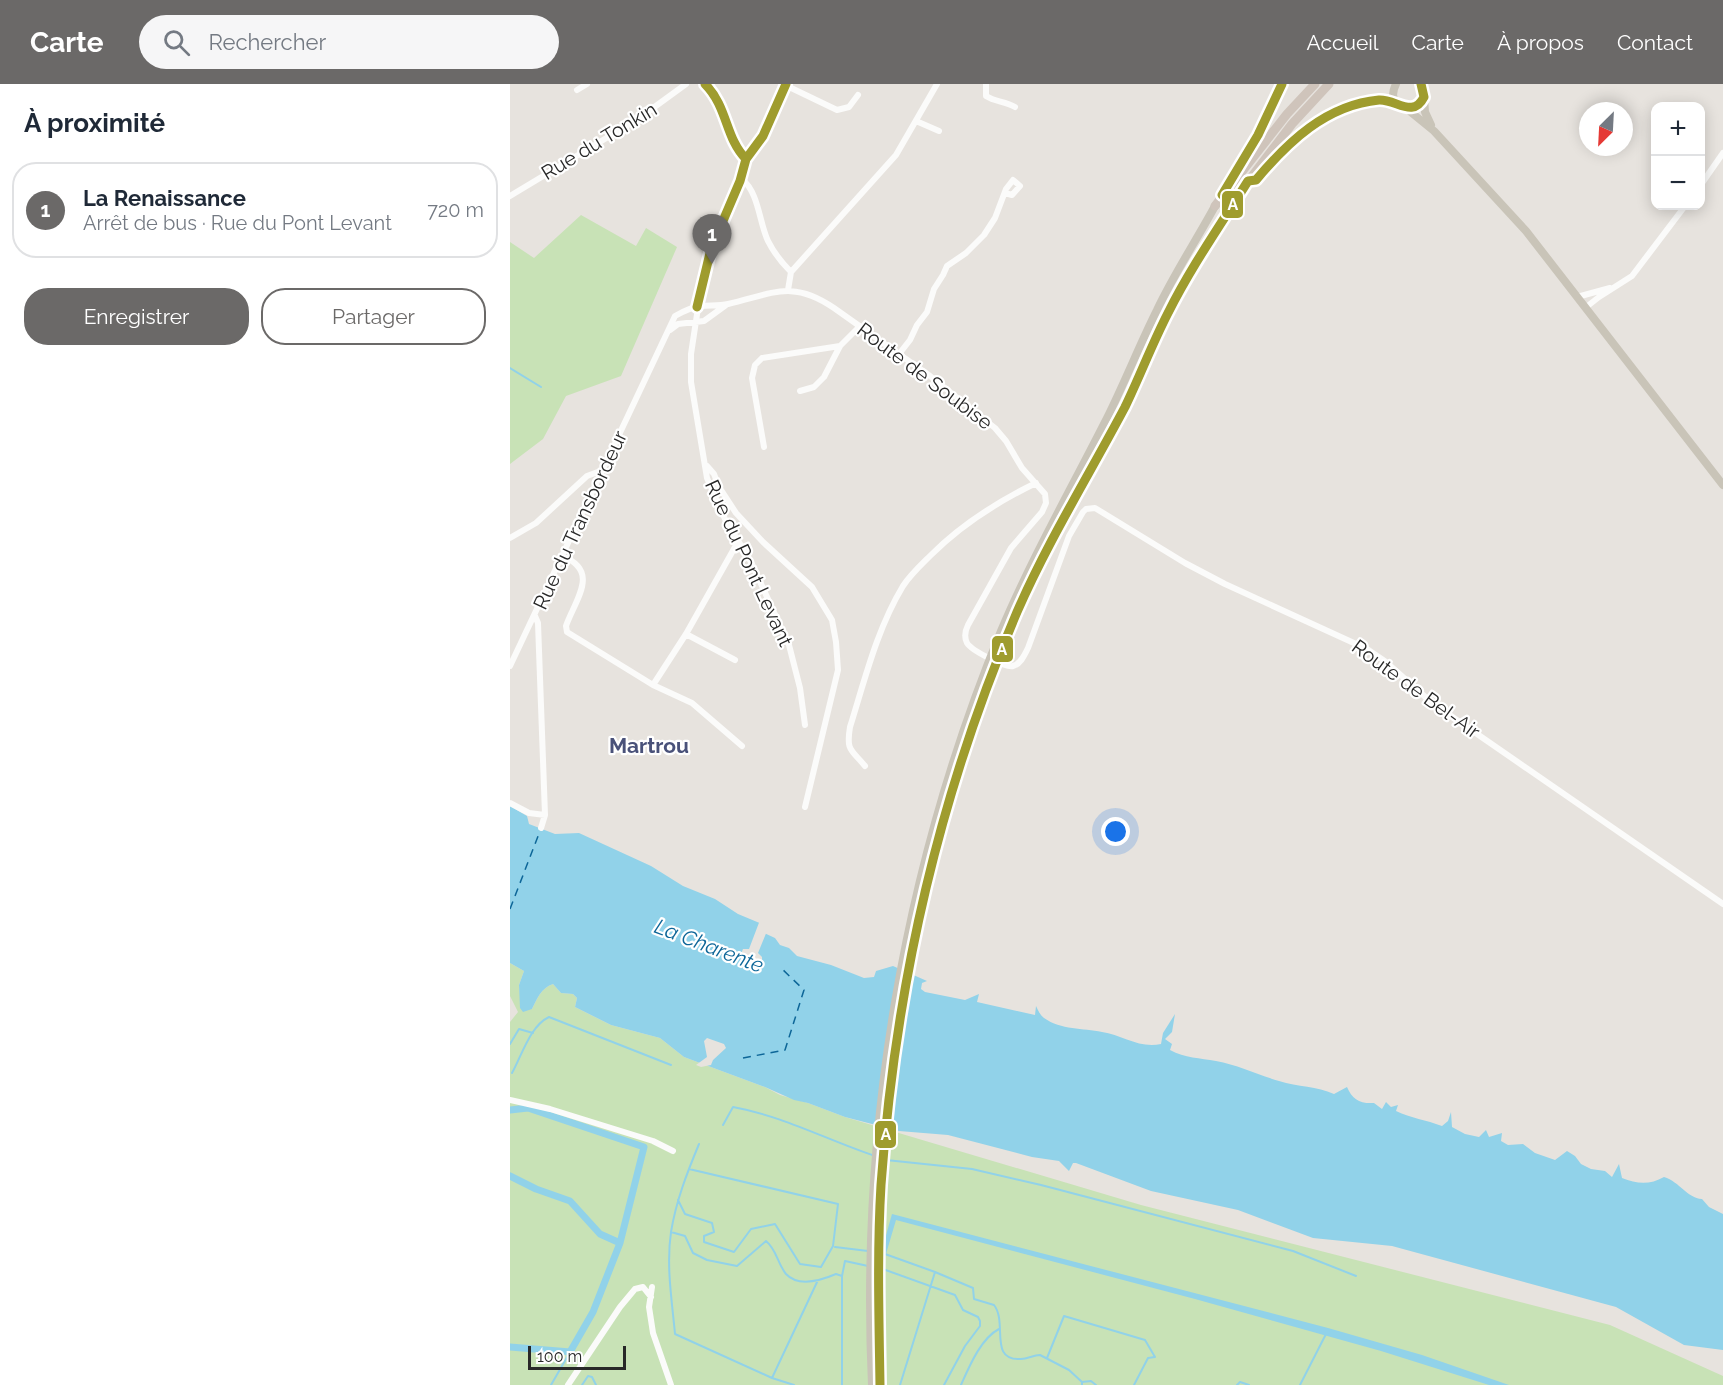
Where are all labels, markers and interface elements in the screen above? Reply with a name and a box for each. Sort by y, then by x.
search box [139,15,559,69]
text: Carte [30,26,103,59]
icon: search [160,26,193,59]
text: Rechercher [208,29,326,55]
text: Accueil [1307,30,1379,55]
text: Carte [1412,30,1464,55]
text: À propos [1497,30,1584,55]
text: Contact [1617,30,1693,55]
street label: Rue du Tonkin [537,97,661,185]
north arrow [1579,102,1633,156]
map controls [1651,102,1705,210]
button: + [1651,102,1705,156]
text: À proximité [24,108,165,138]
button: − [1651,156,1705,210]
text: La Renaissance [83,185,246,211]
line badge: A [1221,190,1244,219]
text: A [1228,195,1239,214]
text: 1 [41,198,50,222]
text: 720 m [427,198,484,222]
text: Arrêt de bus · Rue du Pont Levant [83,211,392,235]
pin: 1 [692,214,732,264]
button: Enregistrer [24,288,249,345]
button: Partager [261,288,486,345]
street label: Route de Soubise [853,317,998,435]
street label: Rue du Transbordeur [528,427,632,613]
street label: Rue du Pont Levant [700,476,798,650]
street label: Route de Bel-Air [1347,634,1485,744]
line badge: A [991,635,1014,663]
text: A [997,640,1008,659]
district label: Martrou [609,733,689,758]
your location [1101,817,1130,846]
water label: La Charente [651,913,767,978]
line badge: A [874,1120,897,1149]
text: A [881,1125,892,1144]
scale bar [528,1343,626,1370]
text: 100 m [537,1347,582,1366]

